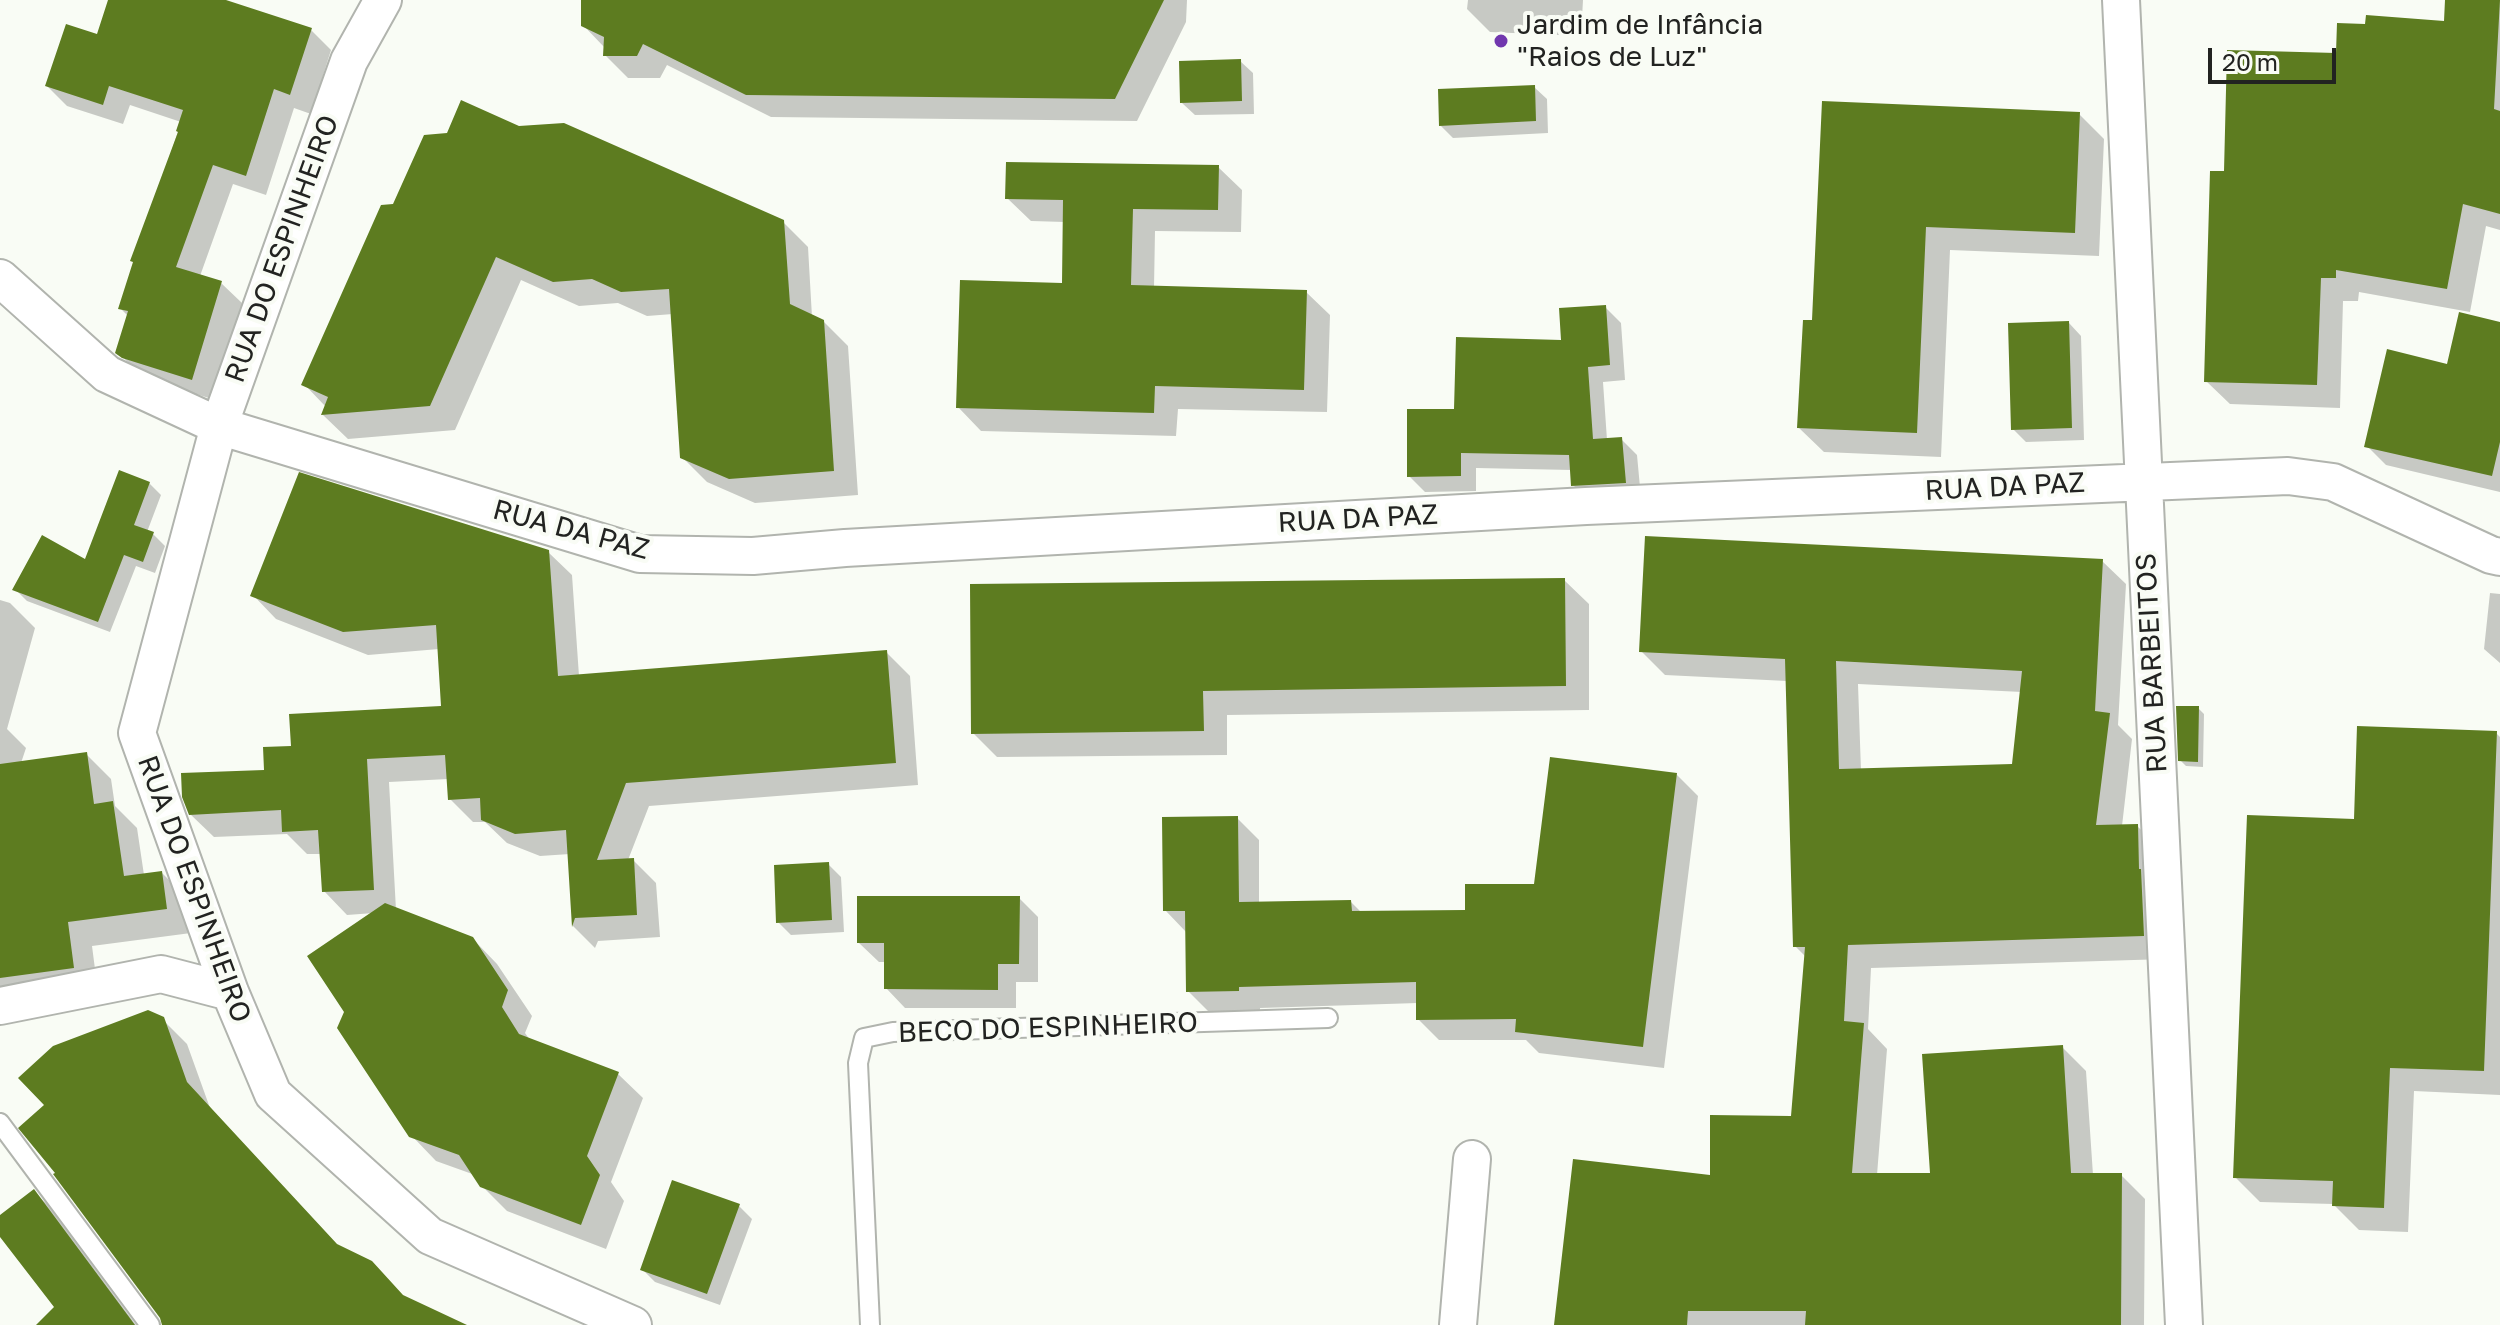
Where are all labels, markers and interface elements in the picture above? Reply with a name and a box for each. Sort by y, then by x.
place label: Jardim de Infância "Raios de Luz" [1517,8,1763,74]
marker: Jardim de Infância "Raios de Luz" [1492,32,1510,50]
scale bar [2212,32,2340,82]
text: 20 m [2222,47,2278,76]
street label: RUA DO ESPINHEIRO [218,111,346,387]
street label: RUA DA PAZ [1924,466,2086,508]
street label: RUA DA PAZ [489,493,653,567]
street label: RUA DA PAZ [1277,498,1439,540]
street label: RUA BARBEITOS [2129,552,2175,774]
street label: RUA DO ESPINHEIRO [130,751,258,1027]
street label: BECO DO ESPINHEIRO [897,1006,1199,1050]

